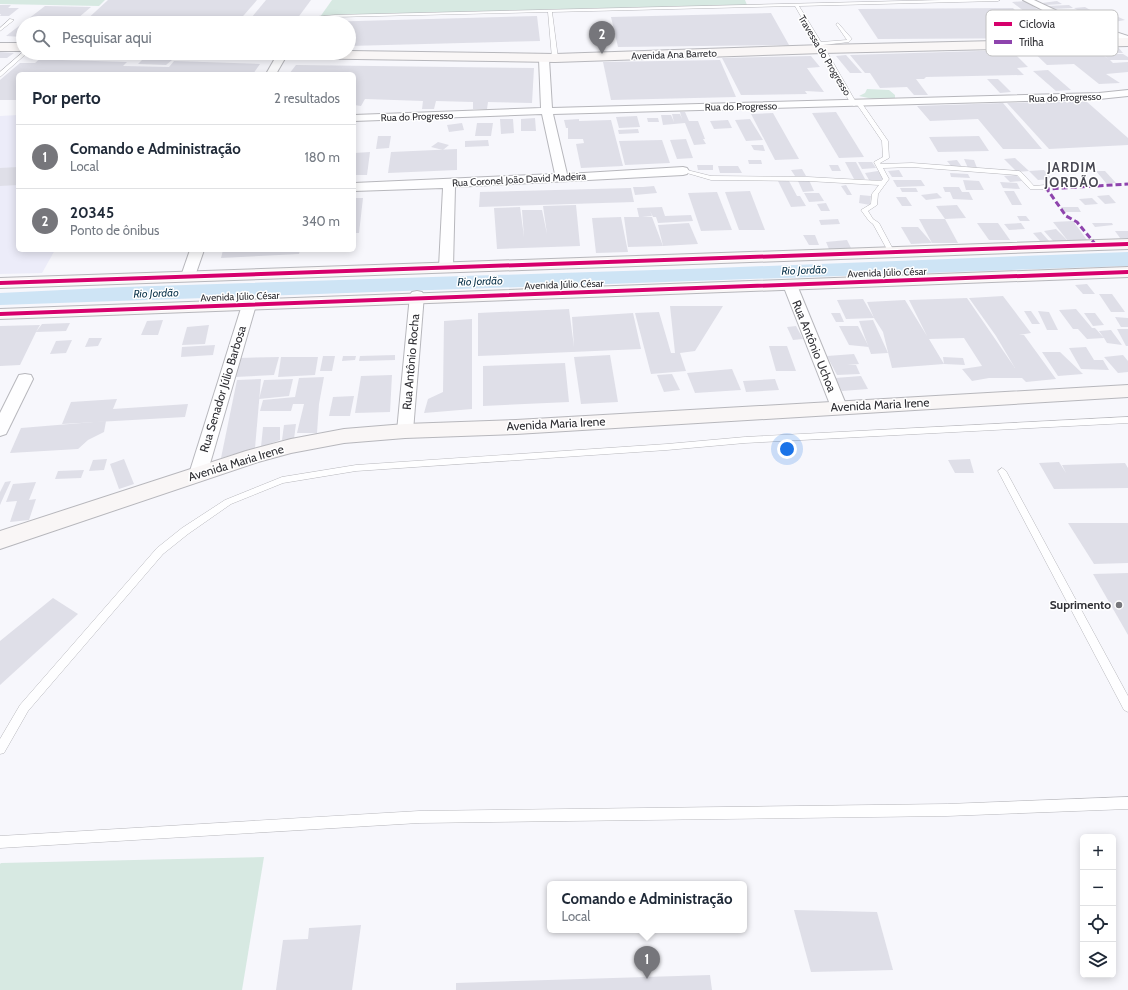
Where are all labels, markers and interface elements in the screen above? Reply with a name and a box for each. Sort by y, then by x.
legend [986,10,1118,56]
street label: Travessa do Progresso [795,13,854,98]
search box [16,16,356,60]
text: Ciclovia [1019,17,1056,31]
pin: 2 [589,21,615,54]
icon: search [30,27,52,49]
text: Pesquisar aqui [62,29,152,47]
text: Trilha [1019,35,1044,49]
street label: Avenida Ana Barreto [631,46,718,62]
text: Por perto [32,88,101,108]
text: 2 resultados [274,90,340,106]
street label: Rua do Progresso [1029,90,1102,105]
street label: Rua do Progresso [705,99,778,114]
street label: Rua do Progresso [381,109,454,124]
text: Comando e Administração [70,140,241,158]
text: 1 [43,149,47,165]
text: 180 m [304,149,340,165]
text: Local [70,158,99,174]
district label: JARDIM JORDÃO [1044,159,1099,190]
street label: Rua Coronel João David Madeira [452,169,587,190]
text: 20345 [70,204,114,222]
text: 2 [42,213,48,229]
text: 340 m [302,213,340,229]
text: Ponto de ônibus [70,222,159,238]
water label: Rio Jordão [781,262,827,278]
street label: Avenida Júlio César [847,265,928,280]
water label: Rio Jordão [457,273,503,289]
street label: Avenida Júlio César [524,277,605,292]
water label: Rio Jordão [133,285,179,301]
street label: Avenida Júlio César [200,289,281,304]
street label: Rua Antônio Uchoa [789,298,840,394]
street label: Rua Antônio Rocha [399,313,422,411]
street label: Rua Senador Júlio Barbosa [196,323,249,454]
street label: Avenida Maria Irene [830,394,930,415]
street label: Avenida Maria Irene [506,413,606,434]
your location [777,439,797,459]
street label: Avenida Maria Irene [186,441,285,484]
place label: Suprimento [1050,597,1111,612]
marker: Suprimento [1114,600,1124,610]
map controls [1080,834,1116,978]
button: + [1080,834,1116,870]
button: − [1080,870,1116,906]
popup [547,881,747,933]
text: Comando e Administração [562,890,732,908]
button: locate [1080,906,1116,942]
text: Local [562,908,590,924]
button: layers [1080,942,1116,978]
pin: 1 [634,946,660,979]

